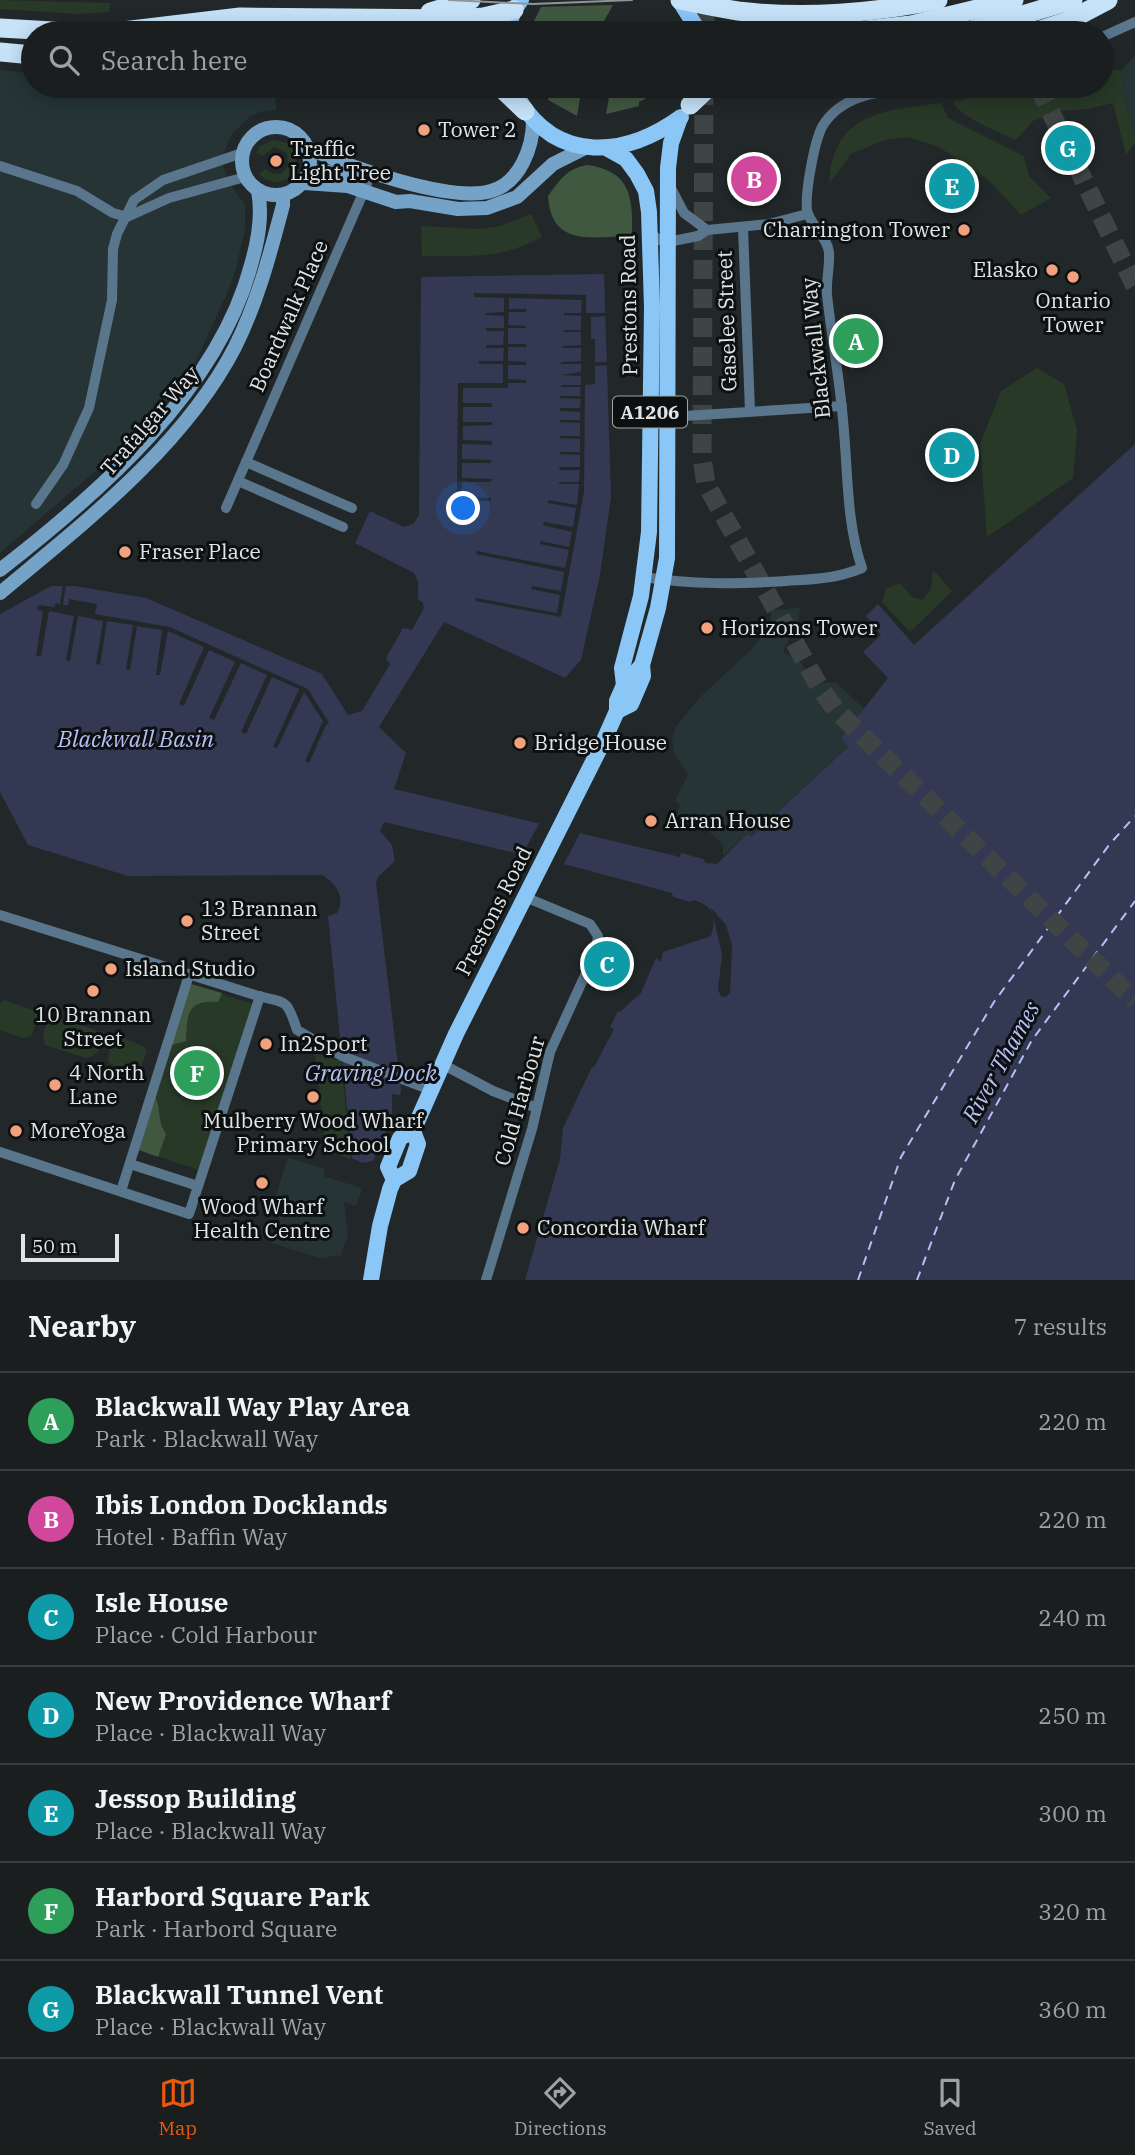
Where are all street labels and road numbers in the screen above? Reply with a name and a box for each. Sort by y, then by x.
street label: Prestons Road [613,234,643,376]
street label: Boardwalk Place [242,235,334,396]
street label: Gaselee Street [710,250,742,392]
street label: Blackwall Way [794,275,836,420]
street label: Trafalgar Way [94,359,205,481]
road number: A1206 [613,396,687,428]
street label: Prestons Road [449,841,538,980]
street label: Cold Harbour [487,1032,551,1169]

